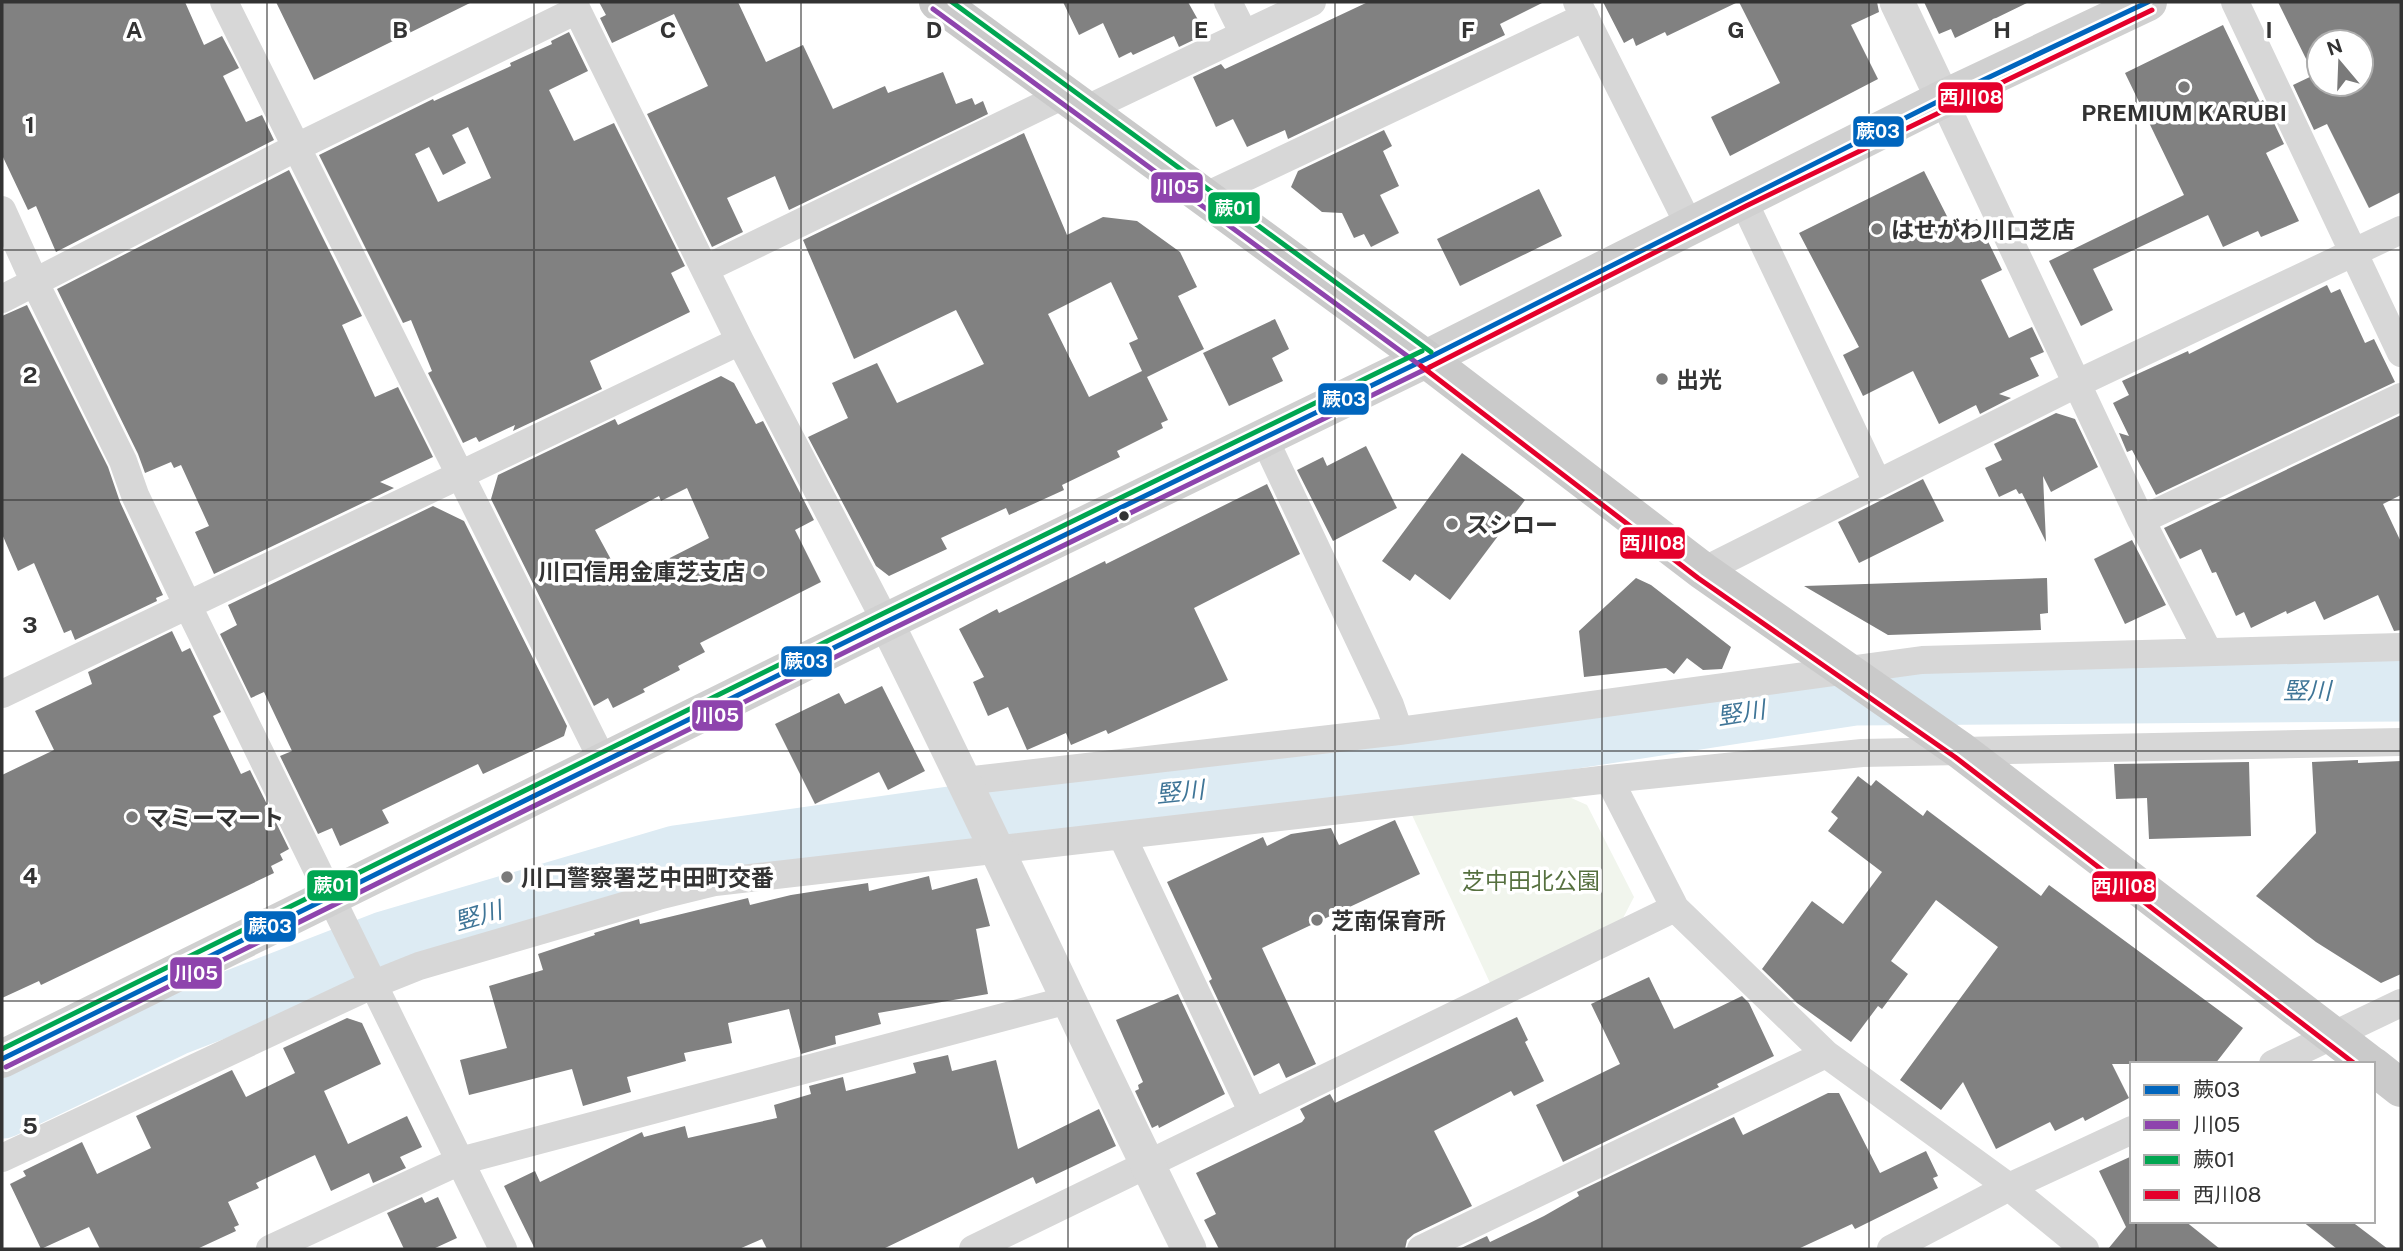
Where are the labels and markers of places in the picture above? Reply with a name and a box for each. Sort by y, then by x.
marker: PREMIUM KARUBI [2176,79,2192,95]
place label: PREMIUM KARUBI [2081,99,2287,126]
place label: はせがわ川口芝店 [1891,216,2075,243]
marker: はせがわ川口芝店 [1869,221,1885,237]
place label: 出光 [1676,366,1722,393]
marker: 出光 [1654,371,1670,387]
unlabelled marker [1117,509,1131,523]
place label: スシロー [1466,511,1558,538]
marker: スシロー [1444,516,1460,532]
place label: 川口信用金庫芝支店 [538,558,745,585]
marker: 川口信用金庫芝支店 [751,563,767,579]
place label: マミーマート [146,804,284,831]
marker: マミーマート [124,809,140,825]
place label: 川口警察署芝中田町交番 [521,864,774,891]
marker: 川口警察署芝中田町交番 [499,869,515,885]
place label: 芝南保育所 [1331,907,1446,934]
marker: 芝南保育所 [1309,912,1325,928]

